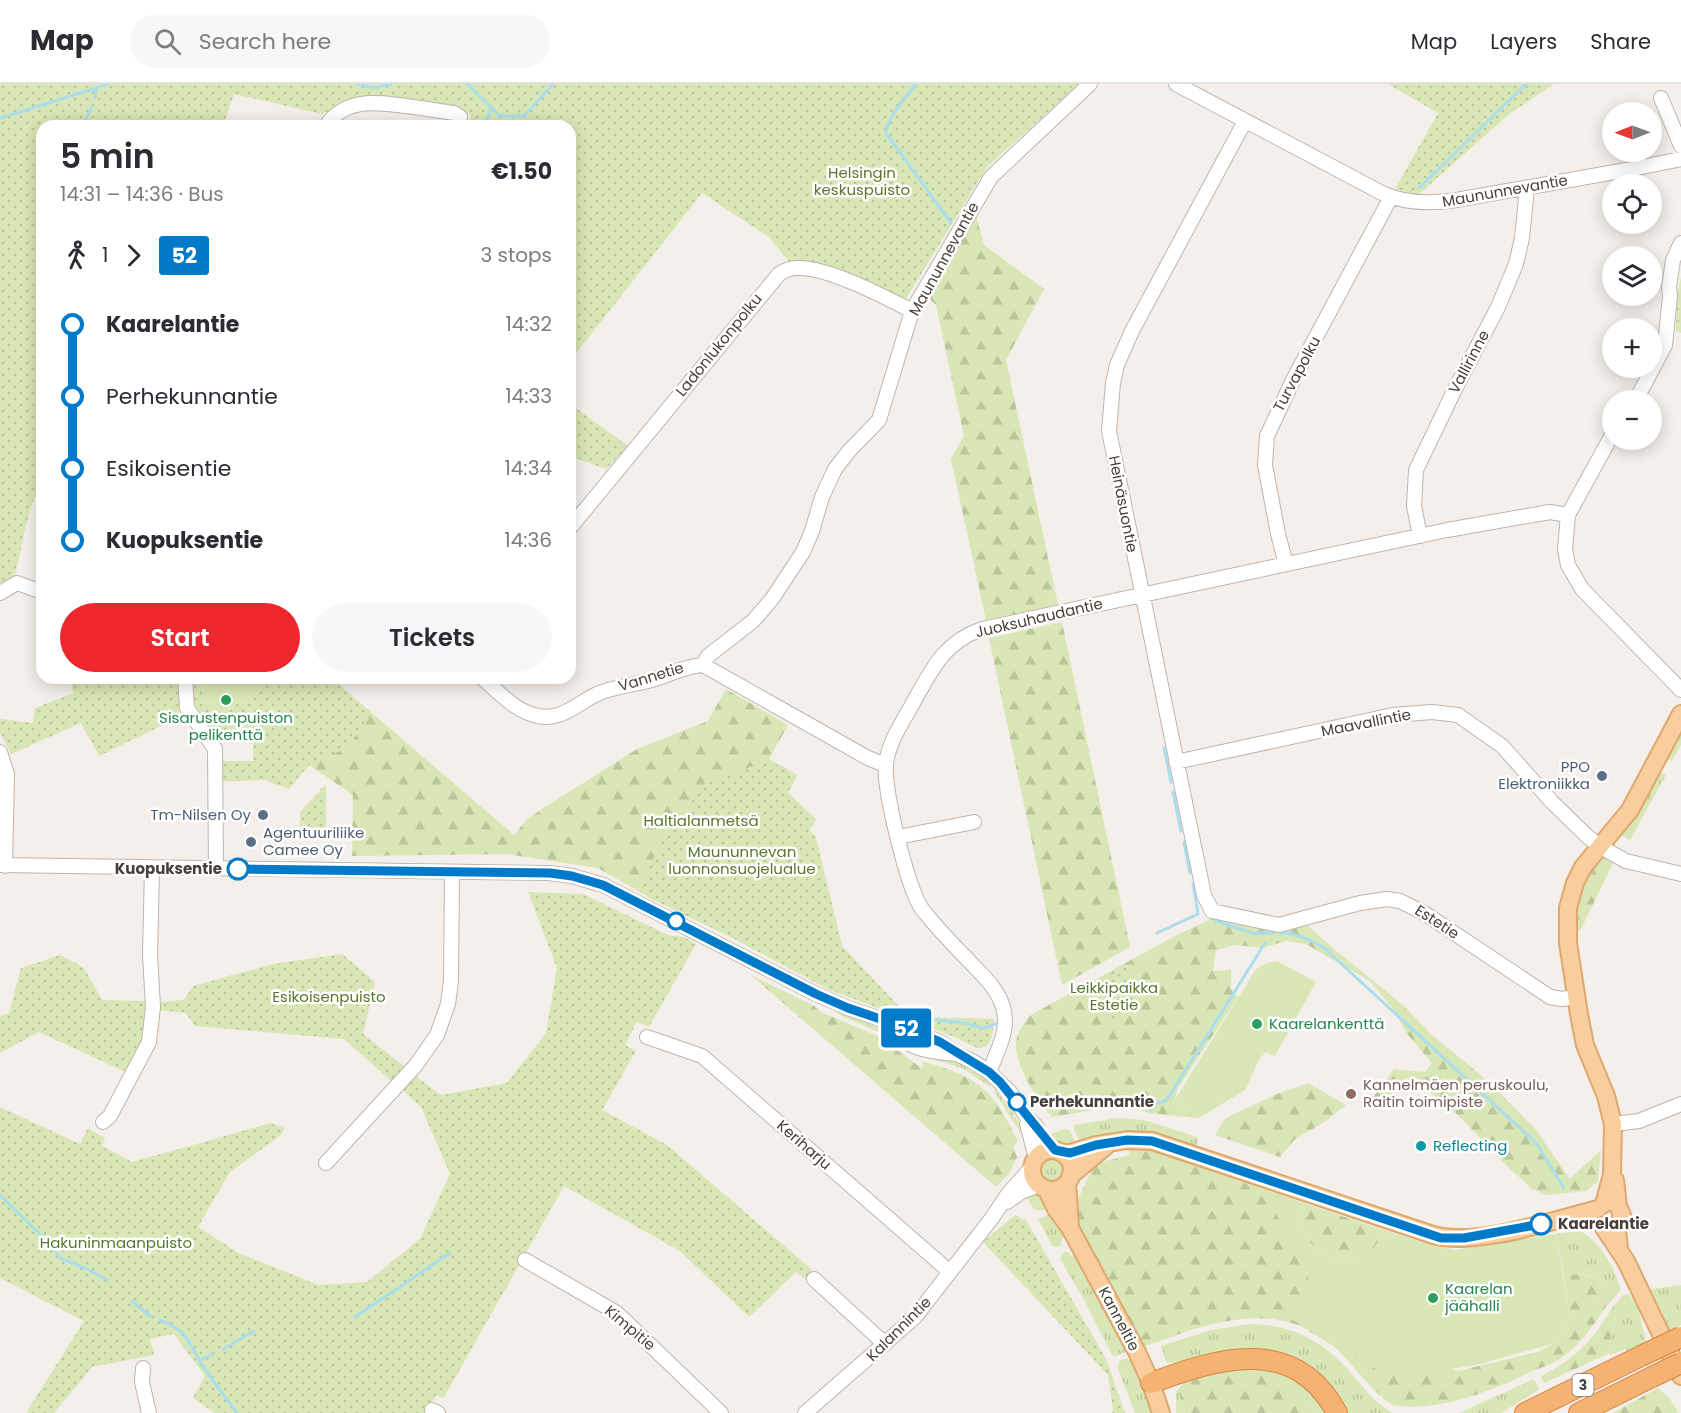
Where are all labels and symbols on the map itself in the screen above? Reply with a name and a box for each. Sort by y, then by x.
north arrow [1602,102,1662,162]
park label: Helsingin keskuspuisto [814,162,910,200]
street label: Maununnevantie [1441,169,1569,212]
street label: Maununnevantie [904,198,984,319]
street label: Ladonlukonpolku [671,289,767,401]
street label: Vallirinne [1443,326,1494,397]
street label: Turvapolku [1268,332,1325,415]
street label: Heinäsuontie [1104,454,1143,554]
street label: Juoksuhaudantie [973,593,1105,642]
street label: Vannetie [616,657,686,696]
marker: Sisarustenpuiston pelikenttä [219,693,233,707]
street label: Maavallintie [1319,704,1413,741]
place label: Sisarustenpuiston pelikenttä [159,707,293,745]
place label: PPO Elektroniikka [1498,756,1590,794]
marker: PPO Elektroniikka [1595,769,1609,783]
place label: Tm-Nilsen Oy [150,804,252,825]
marker: Tm-Nilsen Oy [256,808,270,822]
park label: Haltialanmetsä [643,810,759,831]
place label: Agentuuriliike Camee Oy [263,822,364,860]
marker: Agentuuriliike Camee Oy [244,835,258,849]
park label: Maununnevan luonnonsuojelualue [668,841,816,879]
place label: Kuopuksentie [115,858,222,879]
marker: Kuopuksentie [227,858,249,880]
street label: Estetie [1411,899,1463,944]
unlabelled marker [667,912,685,930]
park label: Leikkipaikka Estetie [1070,977,1158,1015]
park label: Esikoisenpuisto [272,986,386,1007]
line badge: 52 [879,1008,933,1048]
place label: Kaarelankenttä [1269,1013,1384,1034]
marker: Kaarelankenttä [1250,1017,1264,1031]
place label: Kannelmäen peruskoulu, Raitin toimipiste [1363,1074,1548,1112]
marker: Kannelmäen peruskoulu, Raitin toimipiste [1344,1087,1358,1101]
place label: Perhekunnantie [1030,1091,1154,1112]
marker: Perhekunnantie [1008,1093,1026,1111]
street label: Keriharju [772,1115,836,1174]
place label: Reflecting [1433,1135,1507,1156]
marker: Reflecting [1414,1139,1428,1153]
marker: Kaarelantie [1530,1213,1552,1235]
place label: Kaarelantie [1558,1213,1649,1234]
park label: Hakuninmaanpuisto [40,1232,192,1253]
place label: Kaarelan jäähalli [1444,1278,1513,1316]
street label: Kanneltie [1094,1283,1145,1354]
marker: Kaarelan jäähalli [1426,1291,1440,1305]
street label: Kalannintie [862,1292,936,1366]
street label: Kimpitie [600,1300,660,1355]
road number: 3 [1572,1374,1594,1396]

